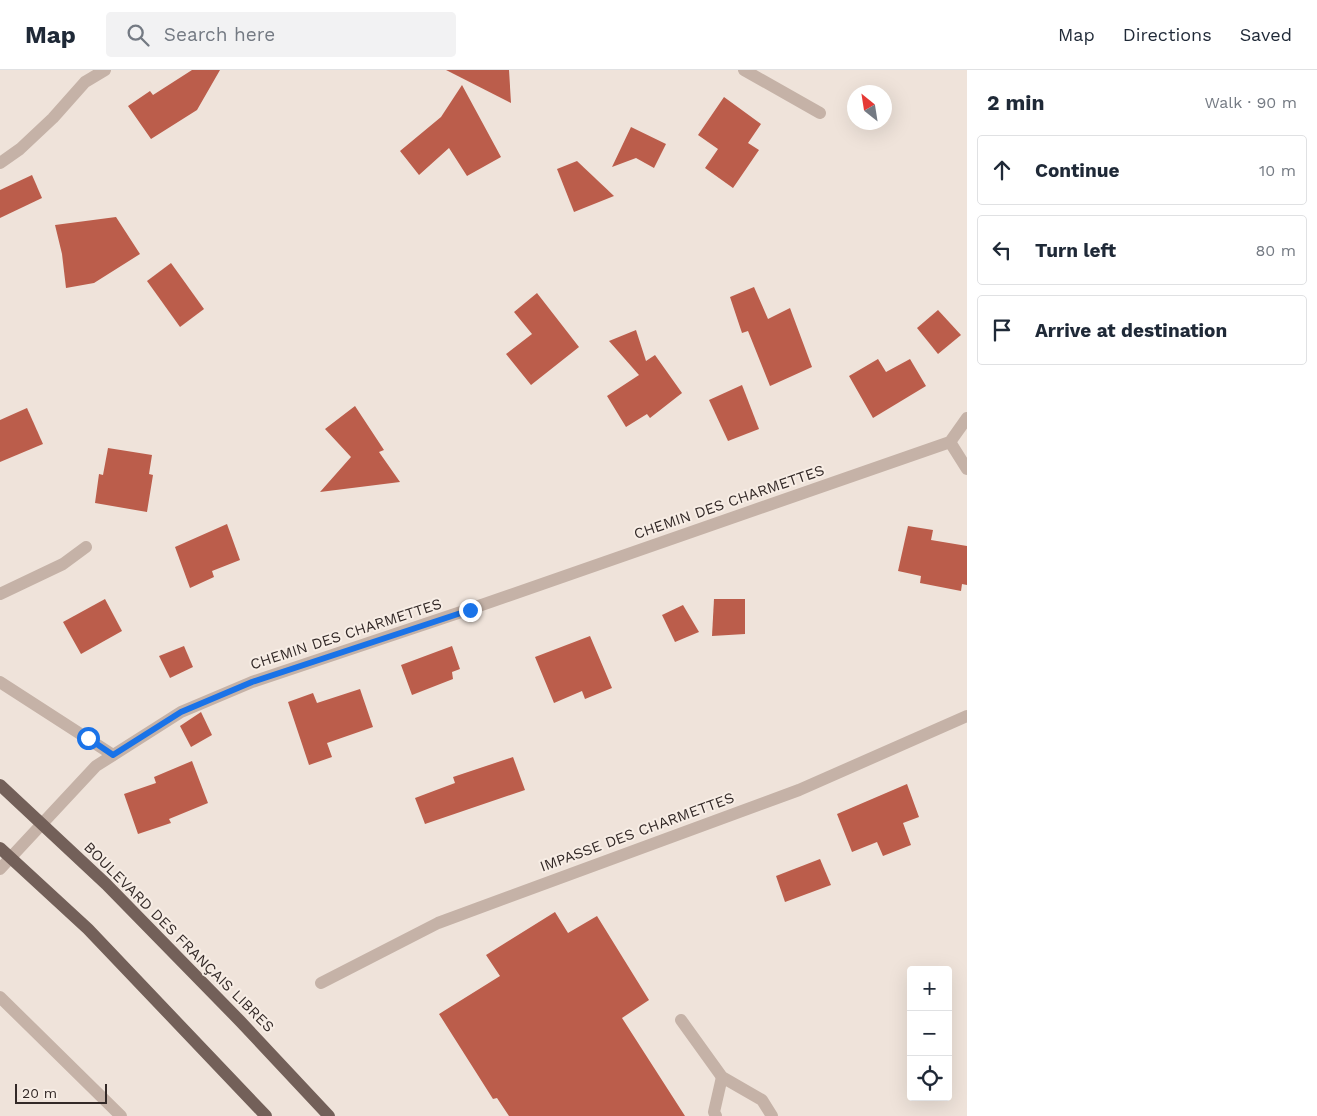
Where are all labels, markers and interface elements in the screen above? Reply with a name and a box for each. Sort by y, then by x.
search box [106,12,456,57]
text: Map [25,21,76,49]
icon: search [124,21,152,49]
text: Search here [164,23,275,46]
text: Map [1058,24,1095,45]
text: Directions [1123,24,1212,45]
text: Saved [1240,24,1292,45]
north arrow [847,85,892,130]
text: 2 min [987,90,1044,115]
text: Walk · 90 m [1205,93,1297,112]
icon: ahead [988,156,1016,184]
text: Continue [1035,159,1119,182]
text: 10 m [1259,161,1296,180]
icon: left [988,236,1016,264]
text: Turn left [1035,239,1116,262]
text: 80 m [1255,241,1296,260]
icon: arrive [988,316,1016,344]
text: Arrive at destination [1035,319,1227,342]
street label: CHEMIN DES CHARMETTES [631,461,827,543]
street label: CHEMIN DES CHARMETTES [248,595,444,673]
route end [459,599,482,622]
route start [77,727,100,750]
street label: IMPASSE DES CHARMETTES [537,788,737,876]
street label: BOULEVARD DES FRANÇAIS LIBRES [80,838,278,1036]
map controls [907,966,952,1101]
button: + [907,966,952,1011]
button: − [907,1011,952,1056]
button: locate [907,1056,952,1101]
scale bar [15,1081,108,1104]
text: 20 m [22,1085,57,1101]

